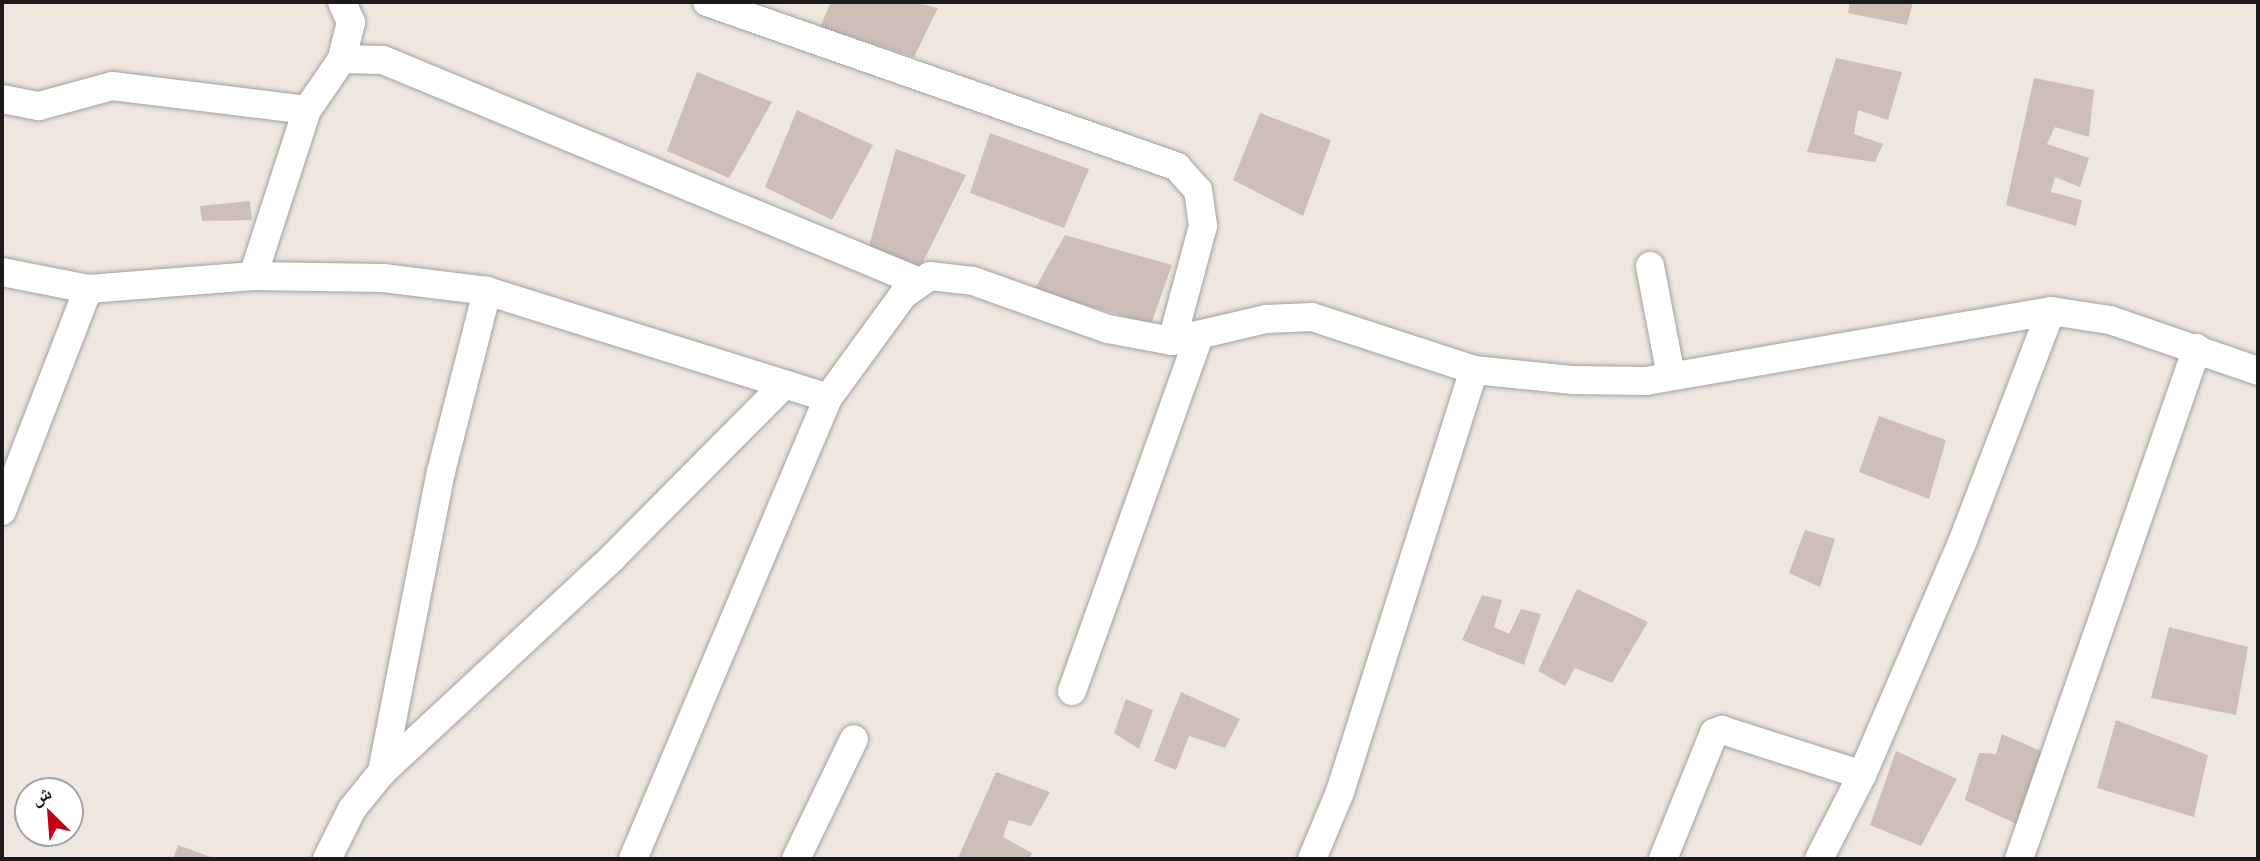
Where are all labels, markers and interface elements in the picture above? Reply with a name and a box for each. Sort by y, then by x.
north arrow [14,777,84,847]
text: ش [26,779,56,811]

